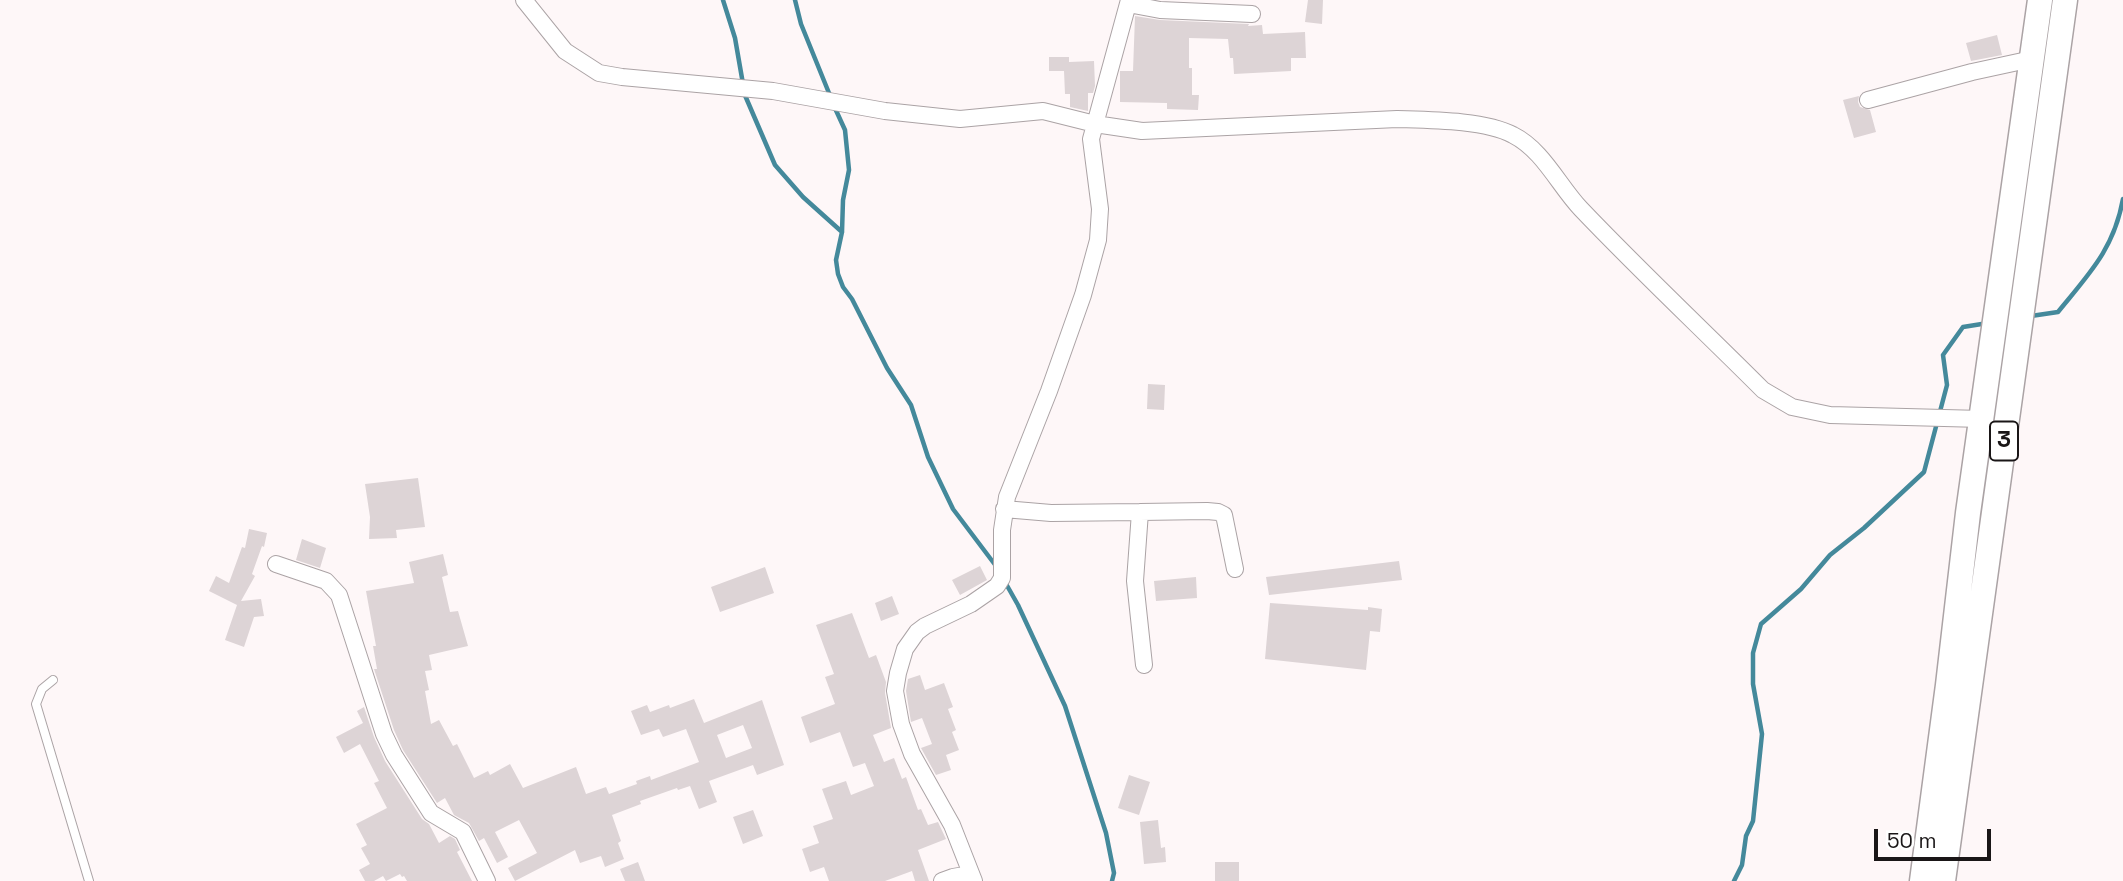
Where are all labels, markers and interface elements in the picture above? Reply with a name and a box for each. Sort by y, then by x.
road number: 3 [1990,422,2018,461]
scale bar [1878,814,1995,858]
text: 50 m [1887,827,1937,854]

